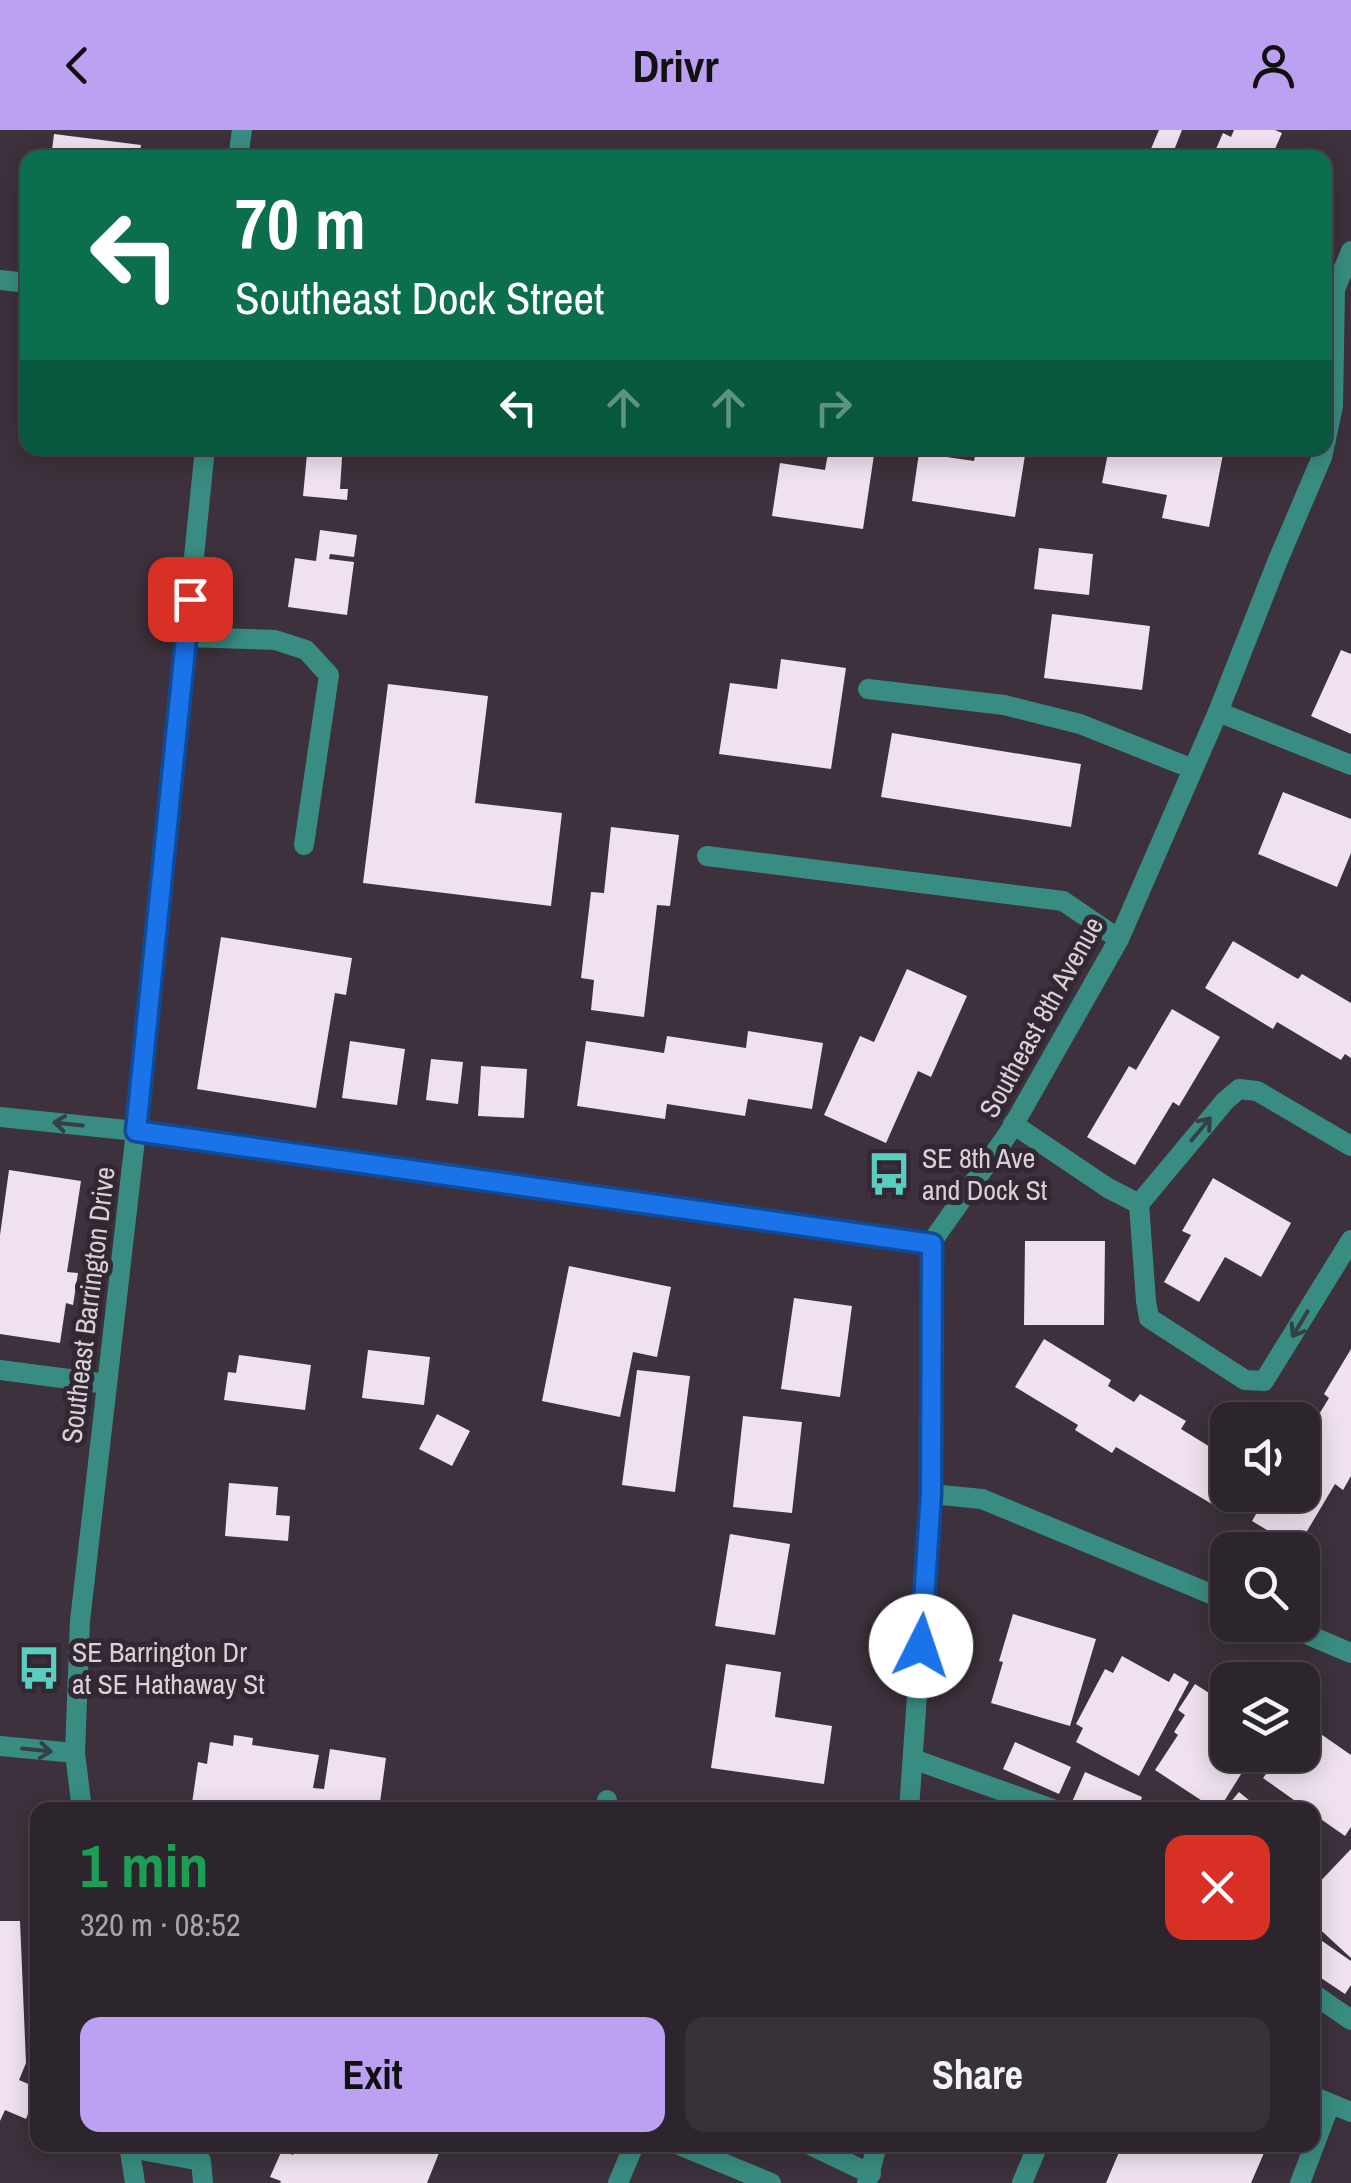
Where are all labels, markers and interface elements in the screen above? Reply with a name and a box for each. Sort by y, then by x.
text: Drivr [632,35,719,96]
icon: back [50,38,105,93]
icon: person [1246,38,1301,93]
text: 70 m [235,177,366,271]
icon: left [70,190,200,320]
text: Southeast Dock Street [235,267,604,328]
icon: left [491,380,546,435]
icon: ahead [596,380,651,435]
icon: ahead [701,380,756,435]
icon: right [806,380,861,435]
pin [148,557,233,642]
icon: arrive [163,572,218,627]
street label: Southeast 8th Avenue [970,910,1112,1124]
one-way arrow [52,1114,84,1133]
one-way arrow [1190,1117,1212,1143]
place label: SE 8th Ave and Dock St [922,1139,1047,1209]
bus stop icon: SE 8th Ave and Dock St [865,1150,913,1198]
street label: Southeast Barrington Drive [52,1165,124,1445]
one-way arrow [1290,1309,1310,1338]
map controls [1210,1402,1320,1772]
button: sound [1210,1402,1320,1512]
button: search [1210,1532,1320,1642]
position arrow [869,1594,973,1698]
place label: SE Barrington Dr at SE Hathaway St [72,1633,265,1703]
bus stop icon: SE Barrington Dr at SE Hathaway St [15,1644,63,1692]
button: layers [1210,1662,1320,1772]
one-way arrow [21,1740,53,1759]
text: 1 min [80,1825,209,1906]
button: close [1165,1835,1270,1940]
text: 320 m · 08:52 [80,1903,240,1946]
button: Exit [80,2017,665,2132]
button: Share [685,2017,1270,2132]

